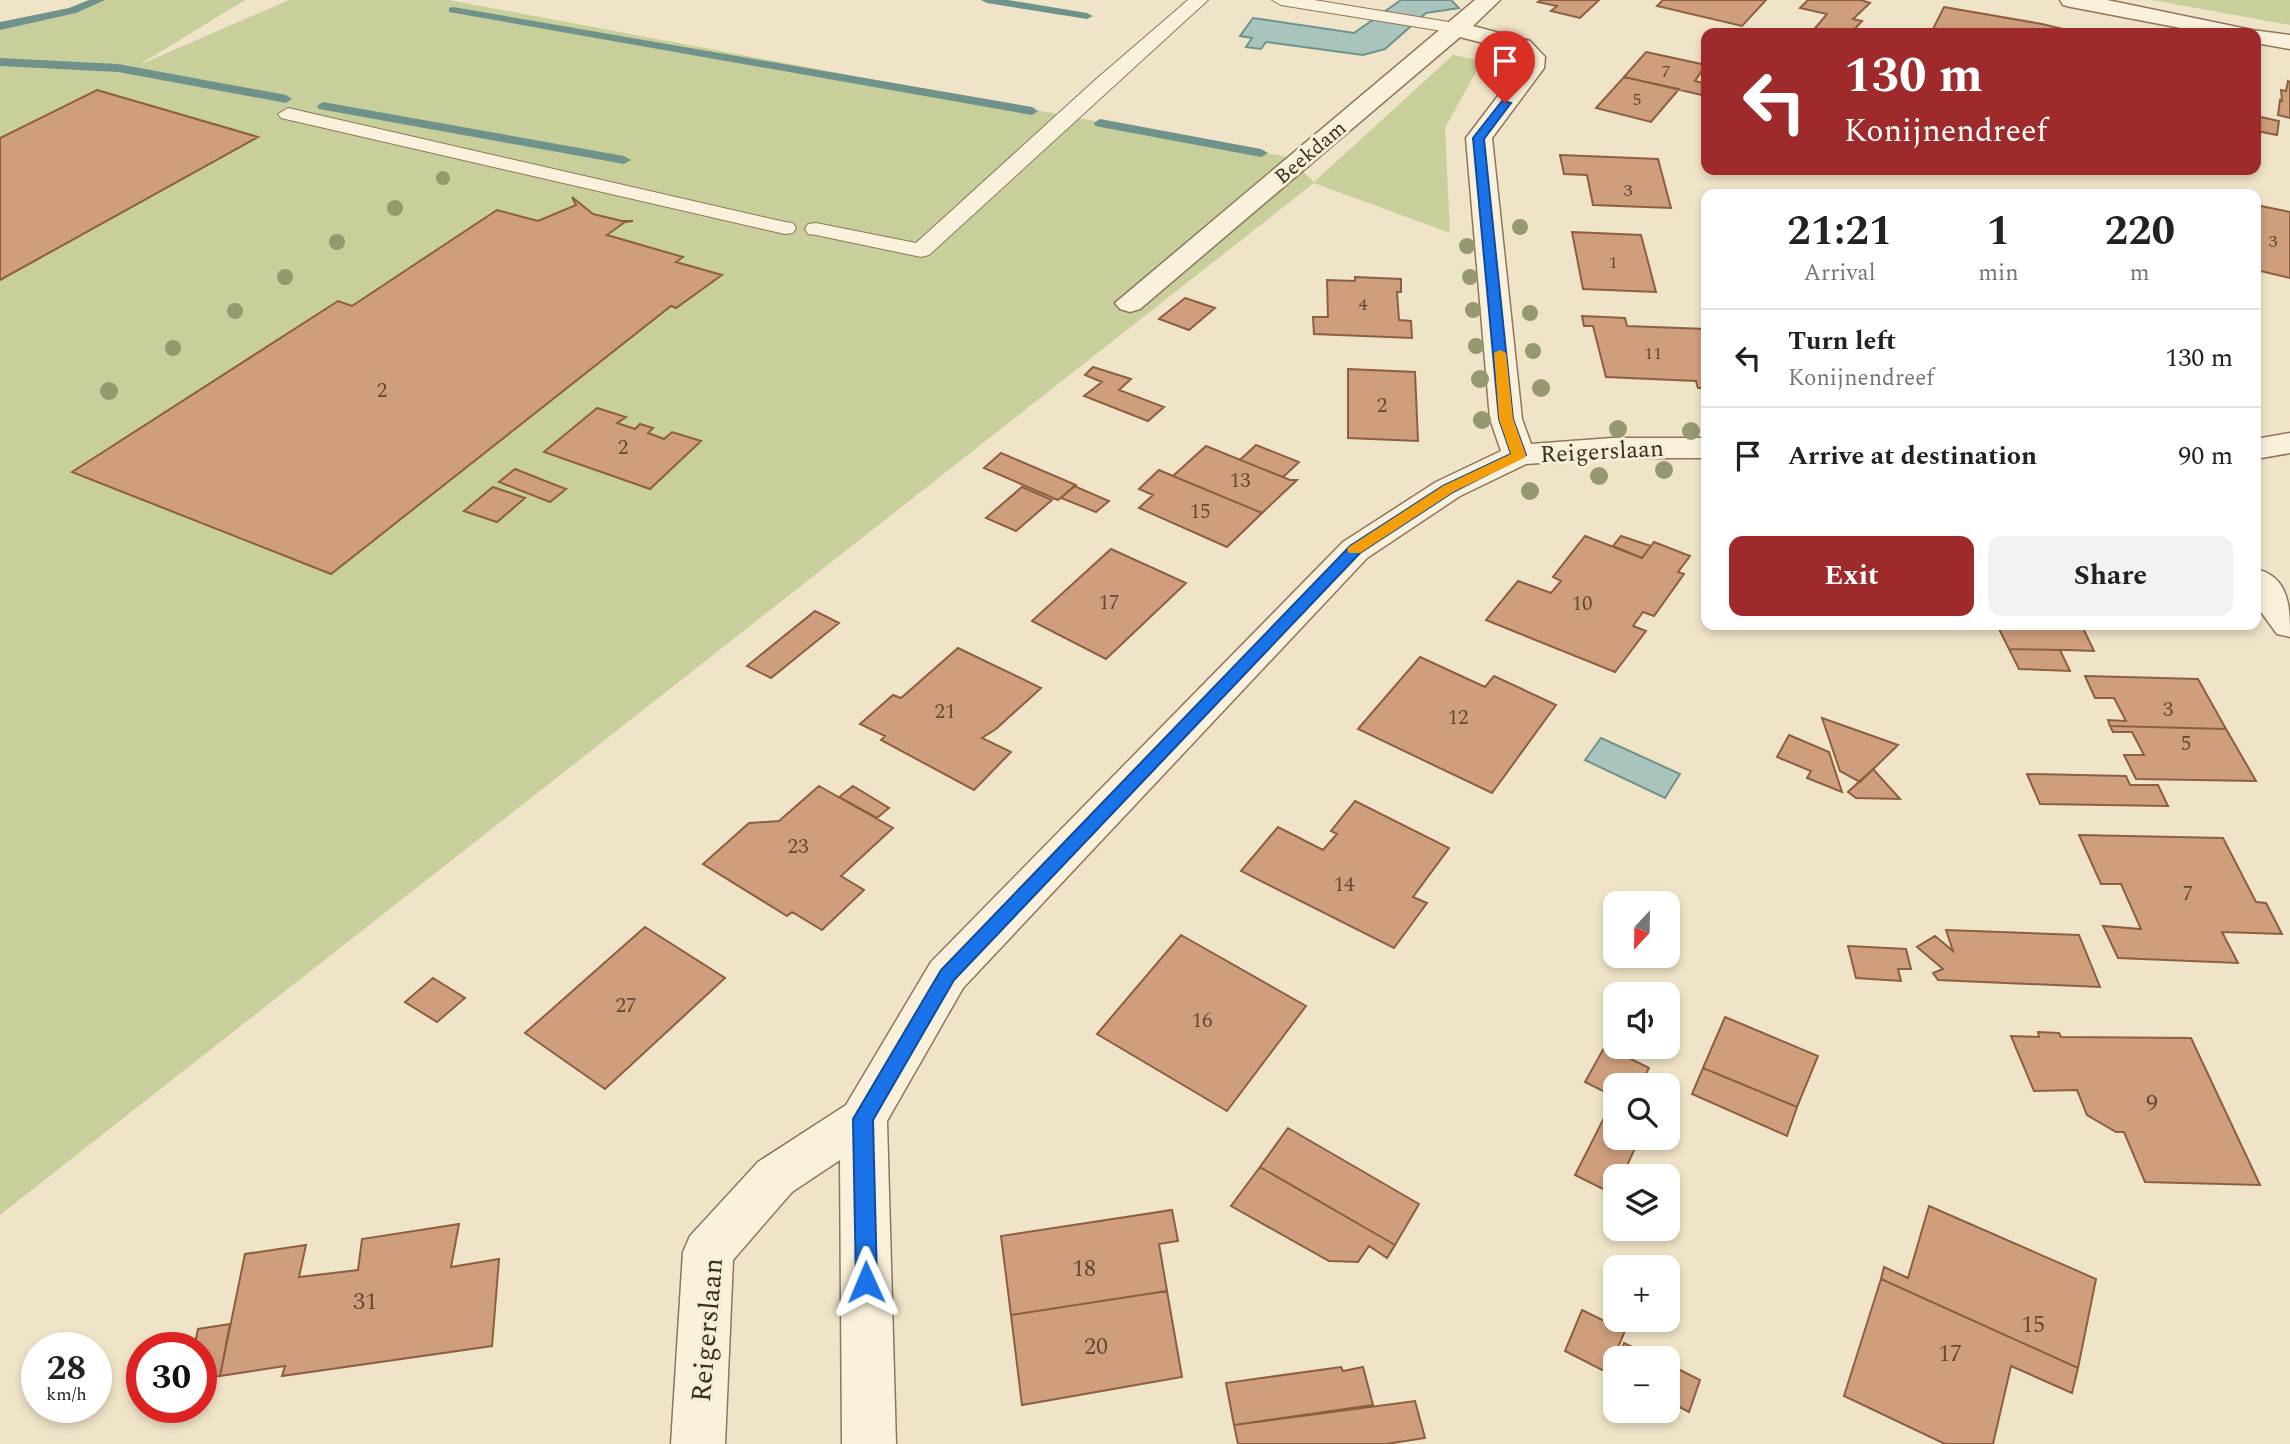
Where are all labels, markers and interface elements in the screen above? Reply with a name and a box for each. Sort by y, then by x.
pin [1475,31,1535,103]
text: 130 m [1844,39,1983,114]
icon: arrive [1486,42,1524,80]
icon: left [1729,56,1820,147]
house number: 7 [1662,58,1671,85]
house number: 5 [1633,86,1642,113]
text: Konijnendreef [1844,107,2047,156]
street label: Beekdam [1268,113,1354,193]
house number: 3 [1624,177,1633,204]
text: 21:21 [1787,200,1892,263]
text: 1 [1987,200,2010,263]
text: 220 [2104,200,2175,263]
house number: 3 [2269,228,2278,255]
house number: 1 [1609,249,1618,276]
text: Arrival [1804,256,1875,291]
text: min [1978,256,2019,291]
text: m [2130,256,2150,291]
house number: 4 [1359,291,1368,318]
text: Turn left [1788,321,1896,361]
text: 130 m [2165,338,2233,378]
icon: left [1729,339,1767,377]
house number: 11 [1644,340,1662,367]
text: Konijnendreef [1788,361,1934,396]
house number: 2 [377,375,387,407]
house number: 2 [1377,390,1387,422]
street label: Reigerslaan [1539,431,1665,473]
house number: 2 [618,432,628,464]
text: Arrive at destination [1788,436,2037,476]
text: 90 m [2178,436,2233,476]
icon: arrive [1729,437,1767,475]
house number: 13 [1230,465,1251,497]
house number: 15 [1190,496,1211,528]
button: Exit [1729,536,1974,616]
button: Share [1988,536,2233,616]
house number: 17 [1099,587,1120,619]
house number: 10 [1572,588,1593,620]
house number: 3 [2163,694,2174,726]
house number: 21 [935,696,956,728]
house number: 12 [1448,702,1469,734]
house number: 5 [2181,728,2191,760]
house number: 23 [788,831,809,863]
house number: 14 [1334,869,1355,901]
house number: 7 [2183,878,2193,910]
north arrow [1603,891,1680,968]
map controls [1603,891,1680,1423]
button: sound [1603,982,1680,1059]
house number: 27 [616,990,637,1022]
house number: 16 [1192,1005,1213,1037]
button: search [1603,1073,1680,1150]
house number: 9 [2146,1086,2158,1122]
button: layers [1603,1164,1680,1241]
position arrow [829,1245,903,1319]
house number: 18 [1072,1251,1096,1287]
button: + [1603,1255,1680,1332]
street label: Reigerslaan [680,1256,735,1404]
house number: 31 [353,1284,377,1320]
house number: 15 [2021,1307,2045,1343]
house number: 20 [1084,1329,1108,1365]
speed limit sign: 30 [126,1332,217,1423]
house number: 17 [1938,1336,1962,1372]
text: 28 [47,1342,86,1395]
button: − [1603,1346,1680,1423]
text: km/h [46,1381,87,1408]

